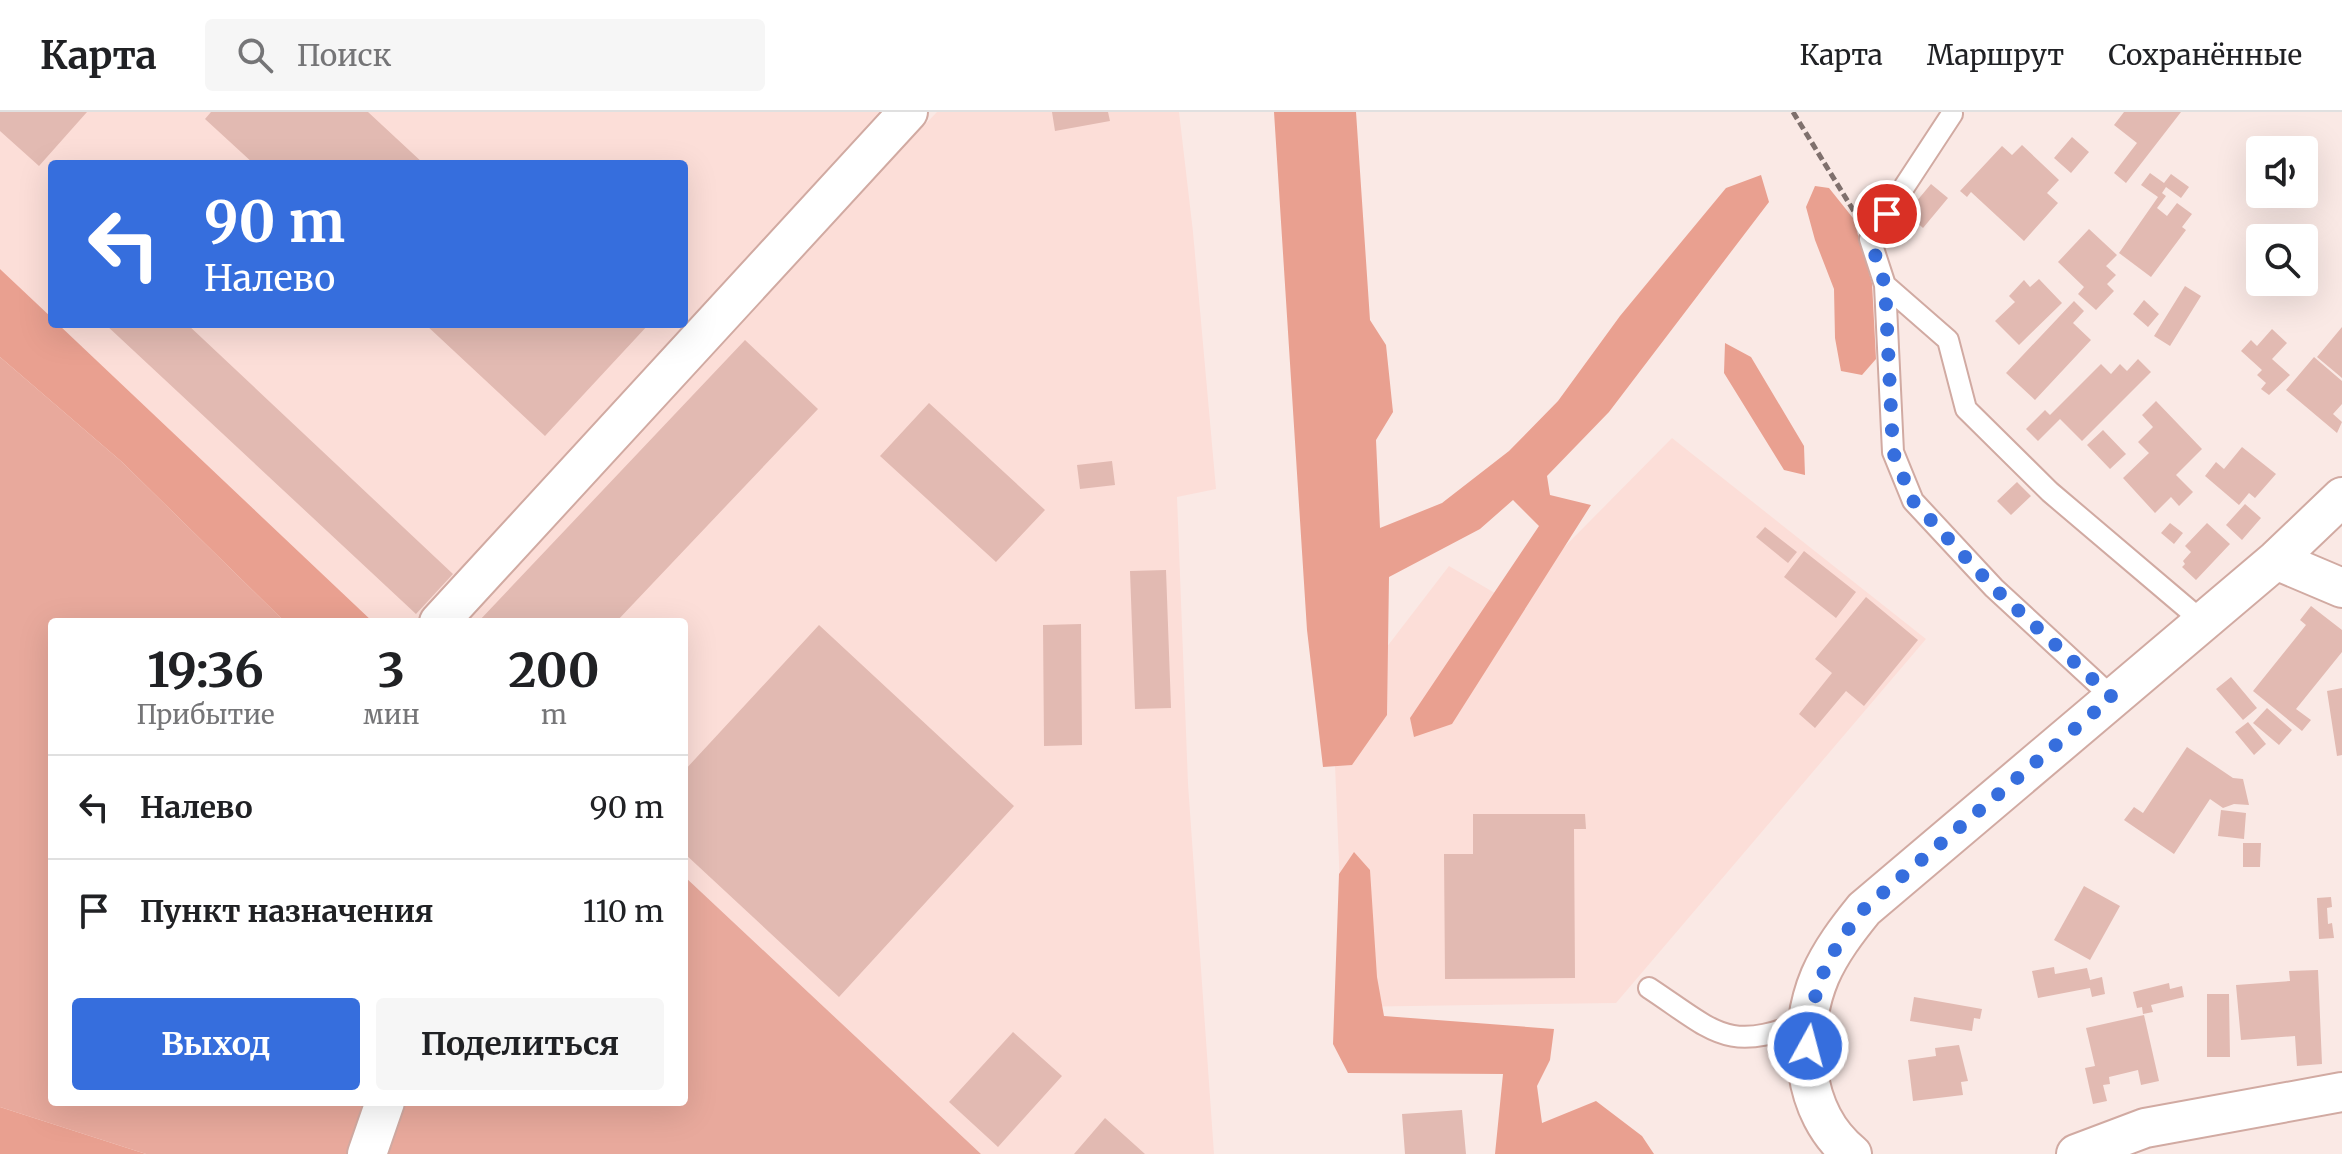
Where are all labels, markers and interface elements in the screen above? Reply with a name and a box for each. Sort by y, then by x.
search box [205,19,765,91]
text: Карта [40,32,157,79]
icon: search [233,33,277,77]
text: Поиск [297,36,392,74]
text: Карта [1799,37,1883,73]
text: Маршрут [1927,37,2064,73]
text: Сохранённые [2108,37,2302,73]
map controls [2246,136,2318,296]
button: sound [2246,136,2318,208]
pin [1853,180,1921,248]
text: 90 m [204,187,345,257]
icon: left [72,192,176,296]
icon: arrive [1865,192,1909,236]
button: search [2246,224,2318,296]
text: Налево [204,256,335,301]
text: 19:36 [147,640,264,700]
text: 3 [378,640,405,700]
text: 200 [508,640,600,700]
text: Прибытие [136,698,275,731]
text: мин [363,698,420,731]
text: m [541,698,567,731]
icon: left [72,785,116,829]
text: Налево [140,788,253,826]
text: 90 m [590,788,664,826]
icon: arrive [72,889,116,933]
text: Пункт назначения [140,892,434,930]
text: 110 m [583,892,664,930]
button: Выход [72,998,360,1090]
button: Поделиться [376,998,664,1090]
position arrow [1766,1004,1850,1088]

